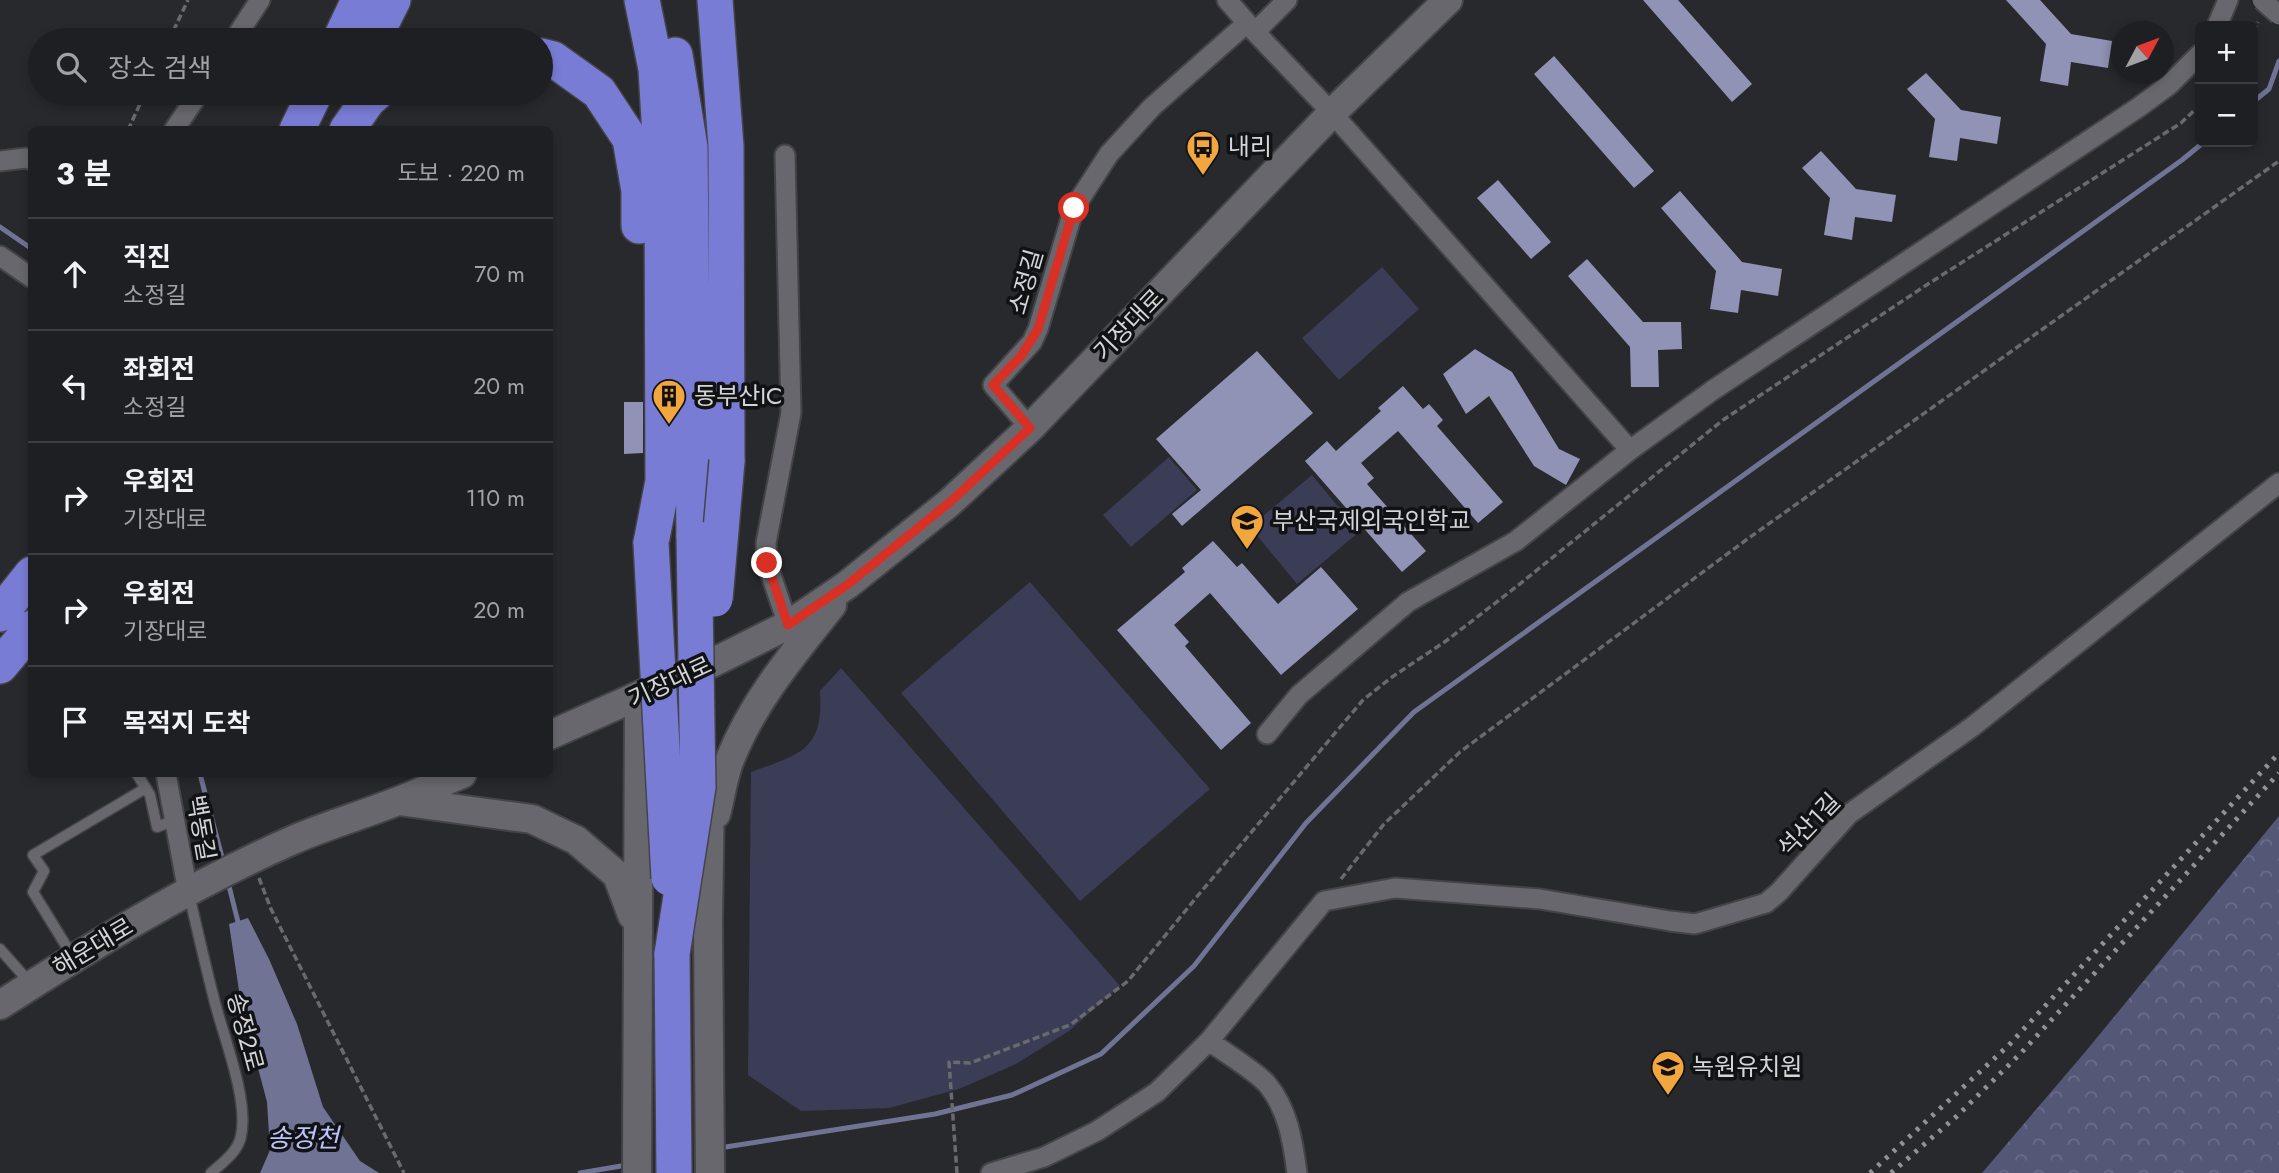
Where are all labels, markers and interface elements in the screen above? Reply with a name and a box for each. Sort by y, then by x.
north arrow [2111,21,2174,84]
map controls [2195,21,2258,147]
button: + [2195,21,2258,84]
search box [28,28,553,105]
icon: search [52,48,90,86]
text: 장소 검색 [108,49,211,87]
button: − [2195,84,2258,147]
bus stop icon: 내리 [1184,128,1222,177]
place label: 내리 [1228,129,1272,164]
text: 3 분 [56,152,111,195]
text: 도보 · 220 m [397,156,525,190]
route start [1058,192,1089,223]
text: 직진 [123,238,171,276]
street label: 소정길 [1000,245,1051,319]
icon: ahead [56,255,94,293]
text: 70 m [474,257,525,291]
text: 소정길 [123,278,186,312]
street label: 기장대로 [1085,281,1172,369]
text: 좌회전 [123,350,195,388]
icon: left [56,367,94,405]
text: 20 m [473,369,525,403]
building icon: 동부산IC [650,377,688,426]
place label: 동부산IC [694,378,783,413]
text: 소정길 [123,390,186,424]
text: 우회전 [123,462,195,500]
icon: right [56,479,94,517]
text: 110 m [466,481,525,515]
text: 기장대로 [123,502,208,536]
school or university icon: 부산국제외국인학교 [1228,502,1266,551]
place label: 부산국제외국인학교 [1272,503,1471,538]
route end [751,547,782,578]
text: 우회전 [123,574,195,612]
icon: right [56,591,94,629]
text: 20 m [473,593,525,627]
text: 기장대로 [123,614,208,648]
street label: 기장대로 [622,647,717,716]
icon: arrive [56,703,94,741]
text: 목적지 도착 [123,704,250,742]
street label: 석산1길 [1769,785,1848,865]
street label: 백동길 [179,792,224,864]
street label: 해운대로 [46,909,140,984]
street label: 송정2로 [218,989,273,1075]
school or university icon: 녹원유치원 [1649,1048,1687,1097]
place label: 녹원유치원 [1692,1049,1802,1084]
water label: 송정천 [267,1119,342,1157]

